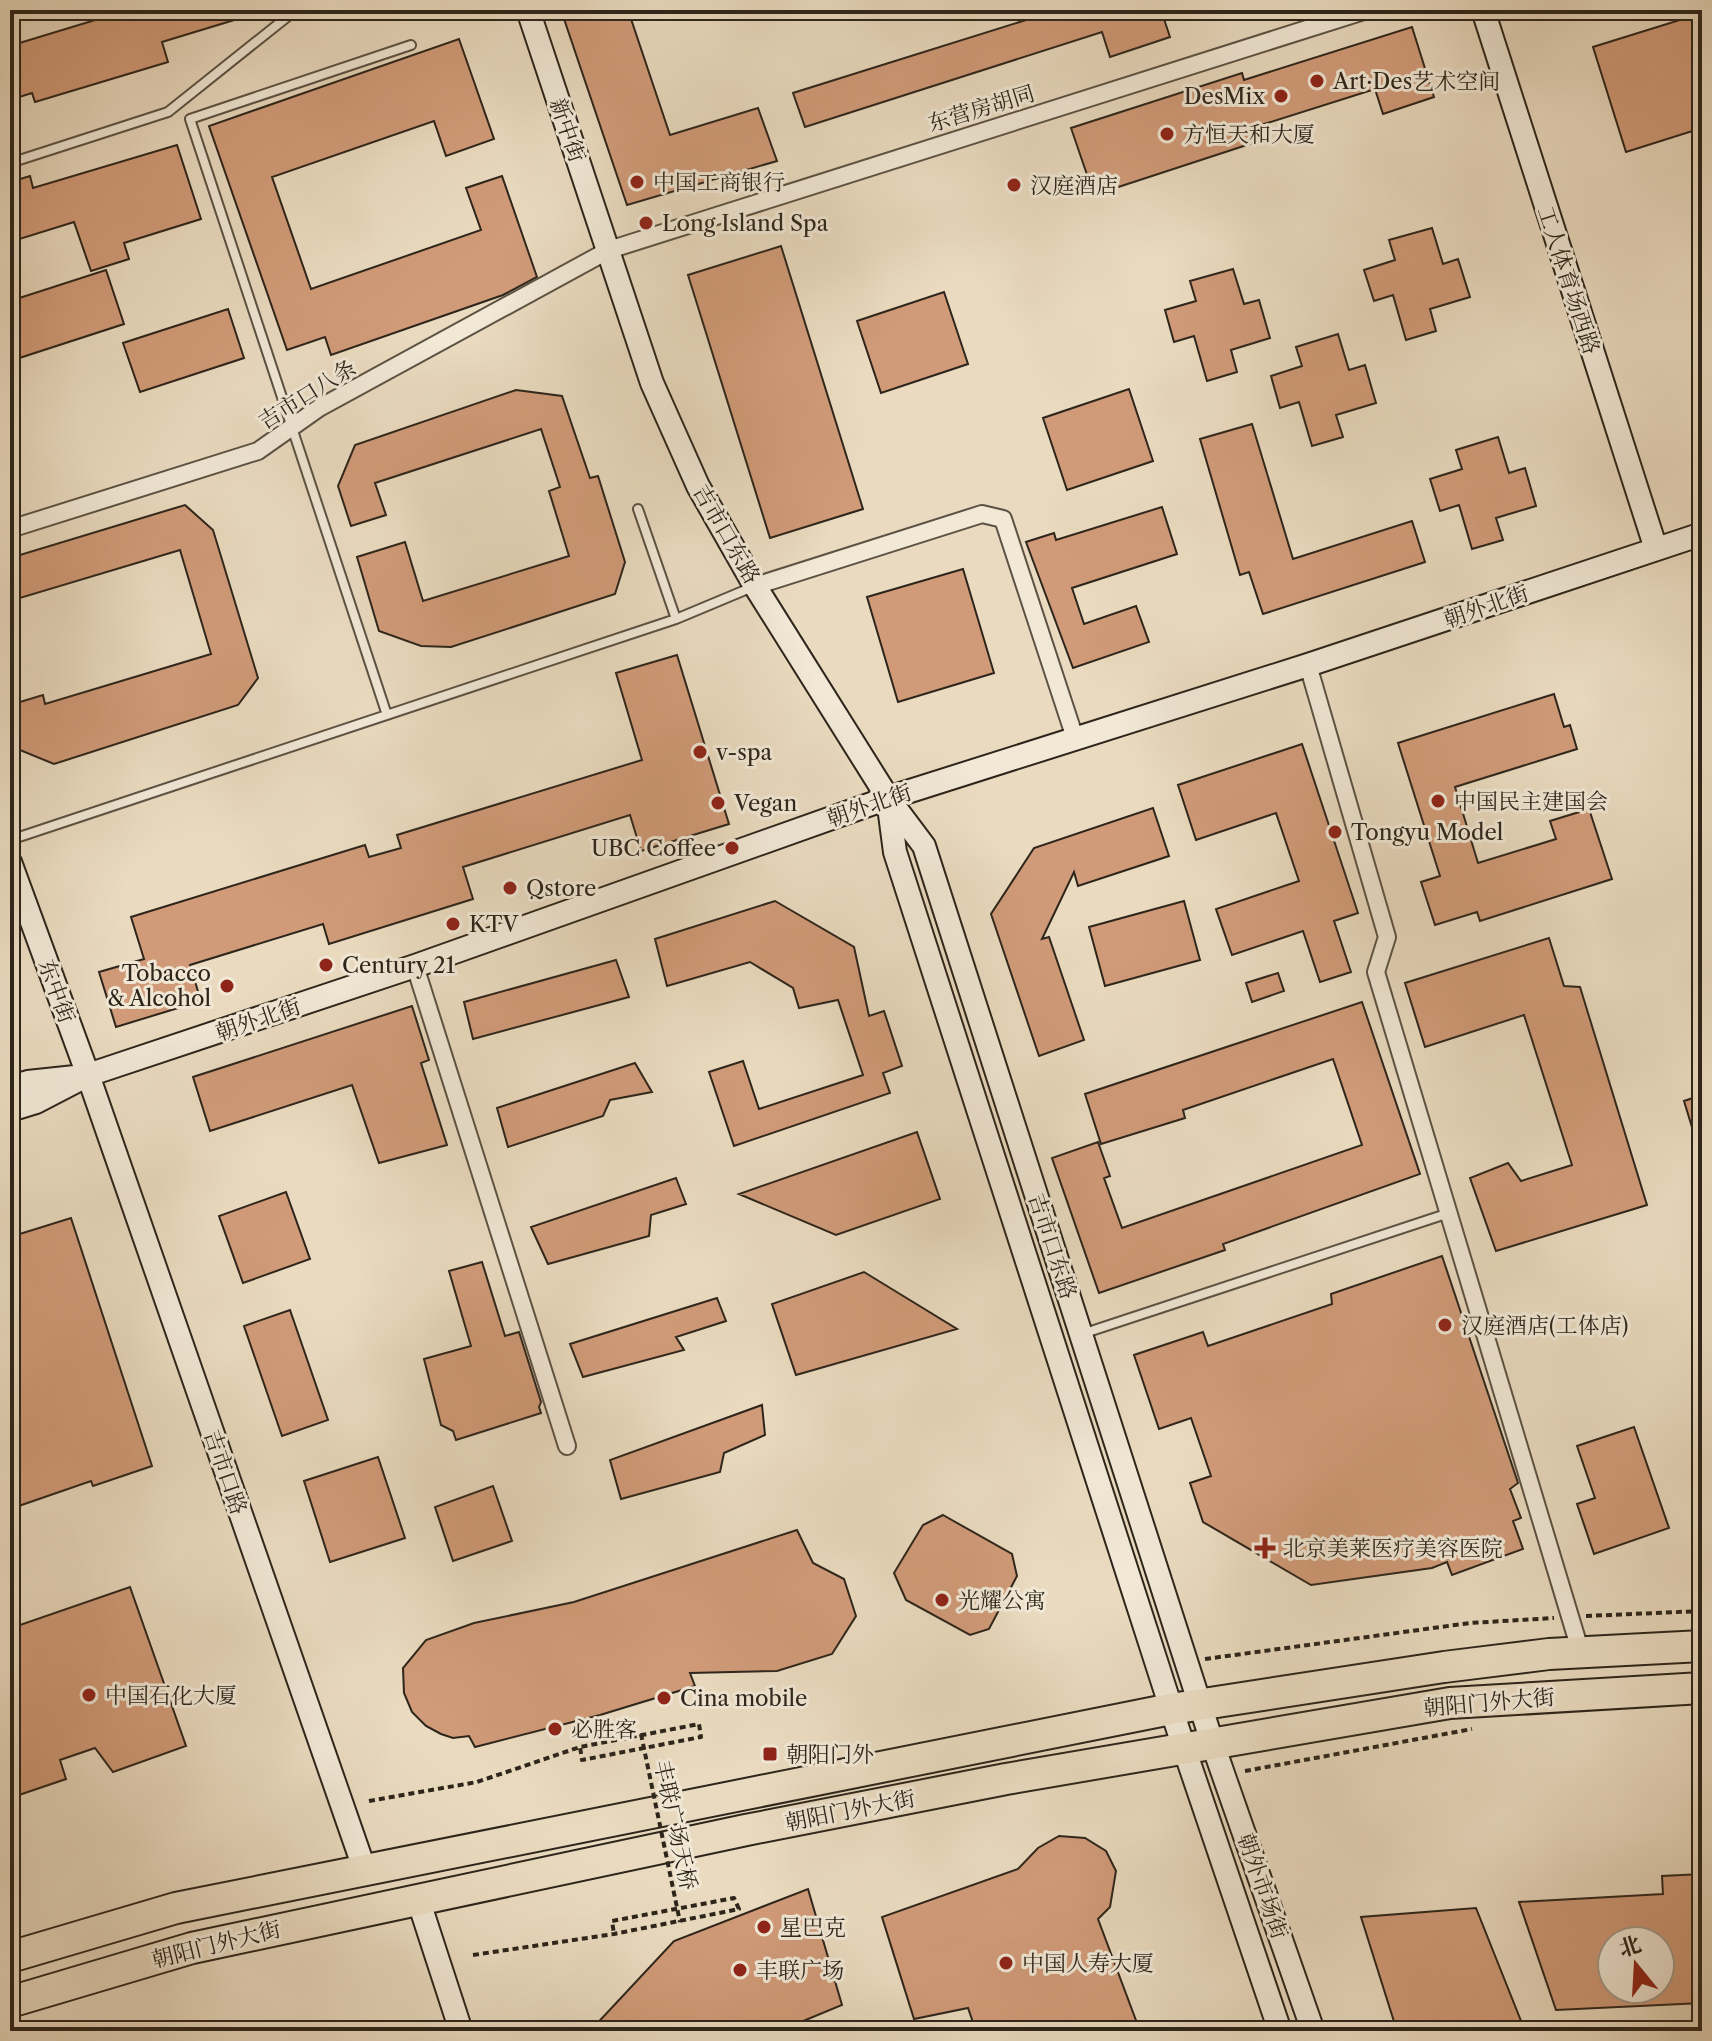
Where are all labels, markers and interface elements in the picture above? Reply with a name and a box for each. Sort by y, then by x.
place label: Art·Des艺术空间 [1332,68,1500,95]
marker: Art·Des艺术空间 [1308,72,1326,90]
street label: 东营房胡同 [925,79,1038,137]
place label: DesMix [1184,83,1265,110]
marker: DesMix [1272,87,1290,105]
street label: 新中街 [544,95,591,166]
place label: 方恒天和大厦 [1183,121,1315,148]
marker: 方恒天和大厦 [1158,125,1176,143]
place label: 中国工商银行 [653,169,785,196]
place label: 汉庭酒店 [1030,172,1118,199]
marker: 中国工商银行 [628,173,646,191]
marker: 汉庭酒店 [1005,176,1023,194]
street label: 工人体育场西路 [1532,203,1605,358]
place label: Long Island Spa [662,210,829,237]
marker: Long Island Spa [637,214,655,232]
street label: 吉市口八条 [253,354,361,435]
street label: 吉市口东路 [687,480,766,589]
street label: 朝外北街 [1440,579,1532,634]
place label: v-spa [715,739,772,766]
marker: v-spa [691,743,709,761]
street label: 朝外北街 [823,778,915,833]
place label: 中国民主建国会 [1454,788,1608,815]
place label: Vegan [733,790,797,817]
marker: 中国民主建国会 [1429,792,1447,810]
marker: Vegan [709,794,727,812]
place label: Tongyu Model [1351,819,1504,846]
marker: Tongyu Model [1326,823,1344,841]
place label: UBC Coffee [591,835,716,862]
marker: UBC Coffee [723,839,741,857]
place label: Qstore [526,875,596,902]
marker: Qstore [501,879,519,897]
place label: KTV [469,911,520,938]
marker: KTV [444,915,462,933]
place label: Century 21 [342,952,455,979]
street label: 东中街 [33,956,81,1027]
marker: Century 21 [317,956,335,974]
place label: Tobacco & Alcohol [107,960,211,1012]
marker: Tobacco & Alcohol [218,977,236,995]
street label: 朝外北街 [212,992,304,1047]
street label: 吉市口东路 [1023,1190,1082,1303]
place label: 汉庭酒店(工体店) [1461,1312,1628,1339]
marker: 汉庭酒店(工体店) [1436,1316,1454,1334]
street label: 吉市口路 [198,1426,253,1518]
place label: 北京美莱医疗美容医院 [1283,1535,1503,1562]
marker: 北京美莱医疗美容医院 [1254,1537,1276,1559]
place label: 光耀公寓 [958,1587,1046,1614]
marker: 光耀公寓 [933,1591,951,1609]
place label: 中国石化大厦 [105,1682,237,1709]
street label: 朝阳门外大街 [1422,1683,1556,1722]
place label: Cina mobile [680,1685,807,1712]
marker: 中国石化大厦 [80,1686,98,1704]
marker: Cina mobile [655,1689,673,1707]
place label: 必胜客 [571,1716,637,1743]
marker: 必胜客 [546,1720,564,1738]
place label: 朝阳门外 [786,1741,874,1768]
marker: 朝阳门外 [761,1745,779,1763]
street label: 丰联广场天桥 [649,1758,702,1892]
street label: 朝阳门外大街 [783,1785,917,1836]
street label: 朝外市场街 [1232,1830,1293,1943]
place label: 星巴克 [780,1914,846,1941]
street label: 朝阳门外大街 [149,1915,283,1974]
marker: 星巴克 [755,1918,773,1936]
north arrow [1596,1925,1676,2005]
text: 北 [1615,1930,1645,1963]
place label: 中国人寿大厦 [1022,1950,1154,1977]
marker: 中国人寿大厦 [997,1954,1015,1972]
place label: 丰联广场 [756,1957,844,1984]
marker: 丰联广场 [731,1961,749,1979]

